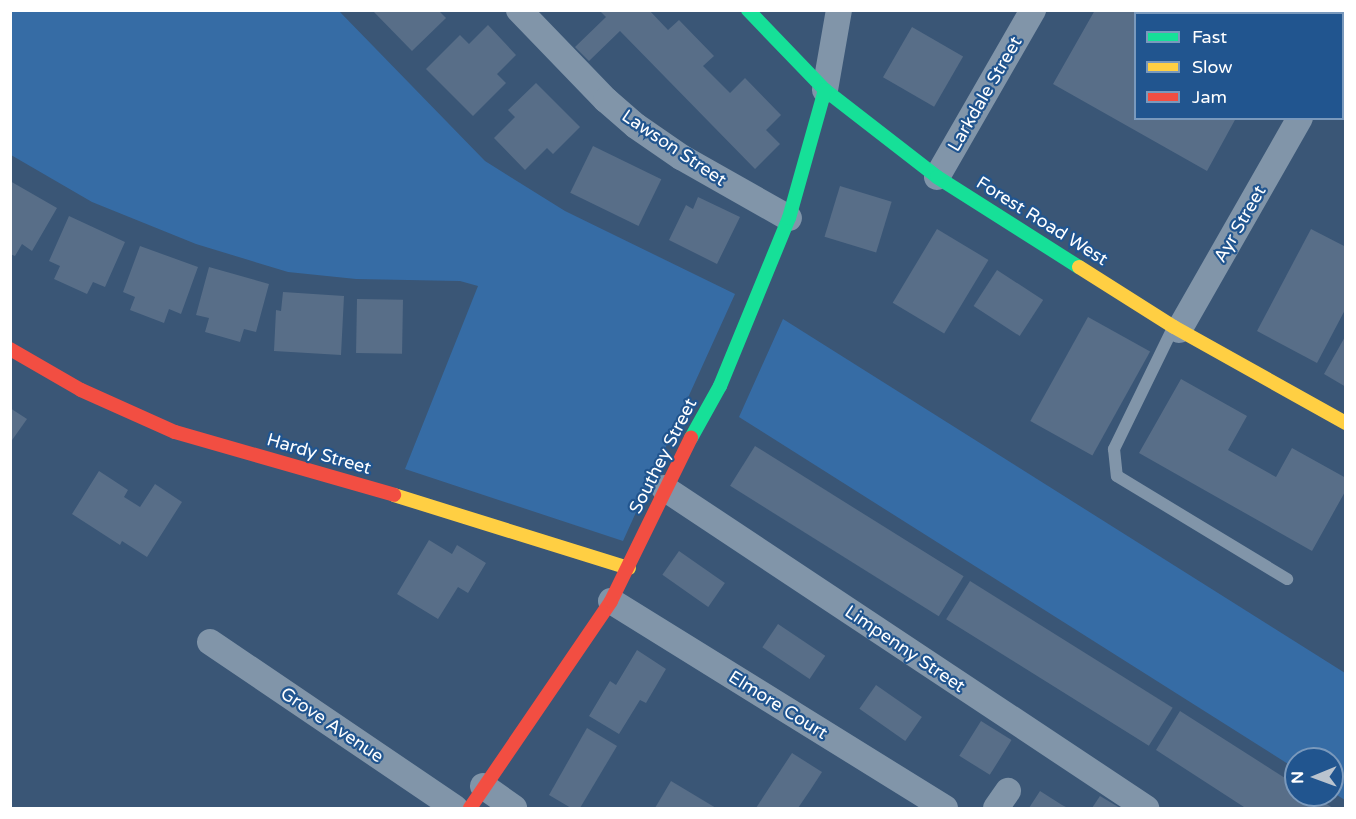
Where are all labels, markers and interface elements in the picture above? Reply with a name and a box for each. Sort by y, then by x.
legend [1134,12,1344,120]
text: Fast [1192,26,1227,48]
street label: Larkdale Street [943,33,1027,155]
text: Slow [1192,56,1233,78]
text: Jam [1192,86,1227,108]
street label: Lawson Street [618,105,730,191]
street label: Forest Road West [972,172,1112,270]
street label: Ayr Street [1209,182,1271,266]
street label: Southey Street [625,395,701,517]
street label: Hardy Street [264,429,374,479]
street label: Limpenny Street [841,601,969,697]
street label: Elmore Court [724,666,832,744]
street label: Grove Avenue [276,683,388,767]
north arrow [1284,747,1344,807]
text: N [1288,771,1308,784]

